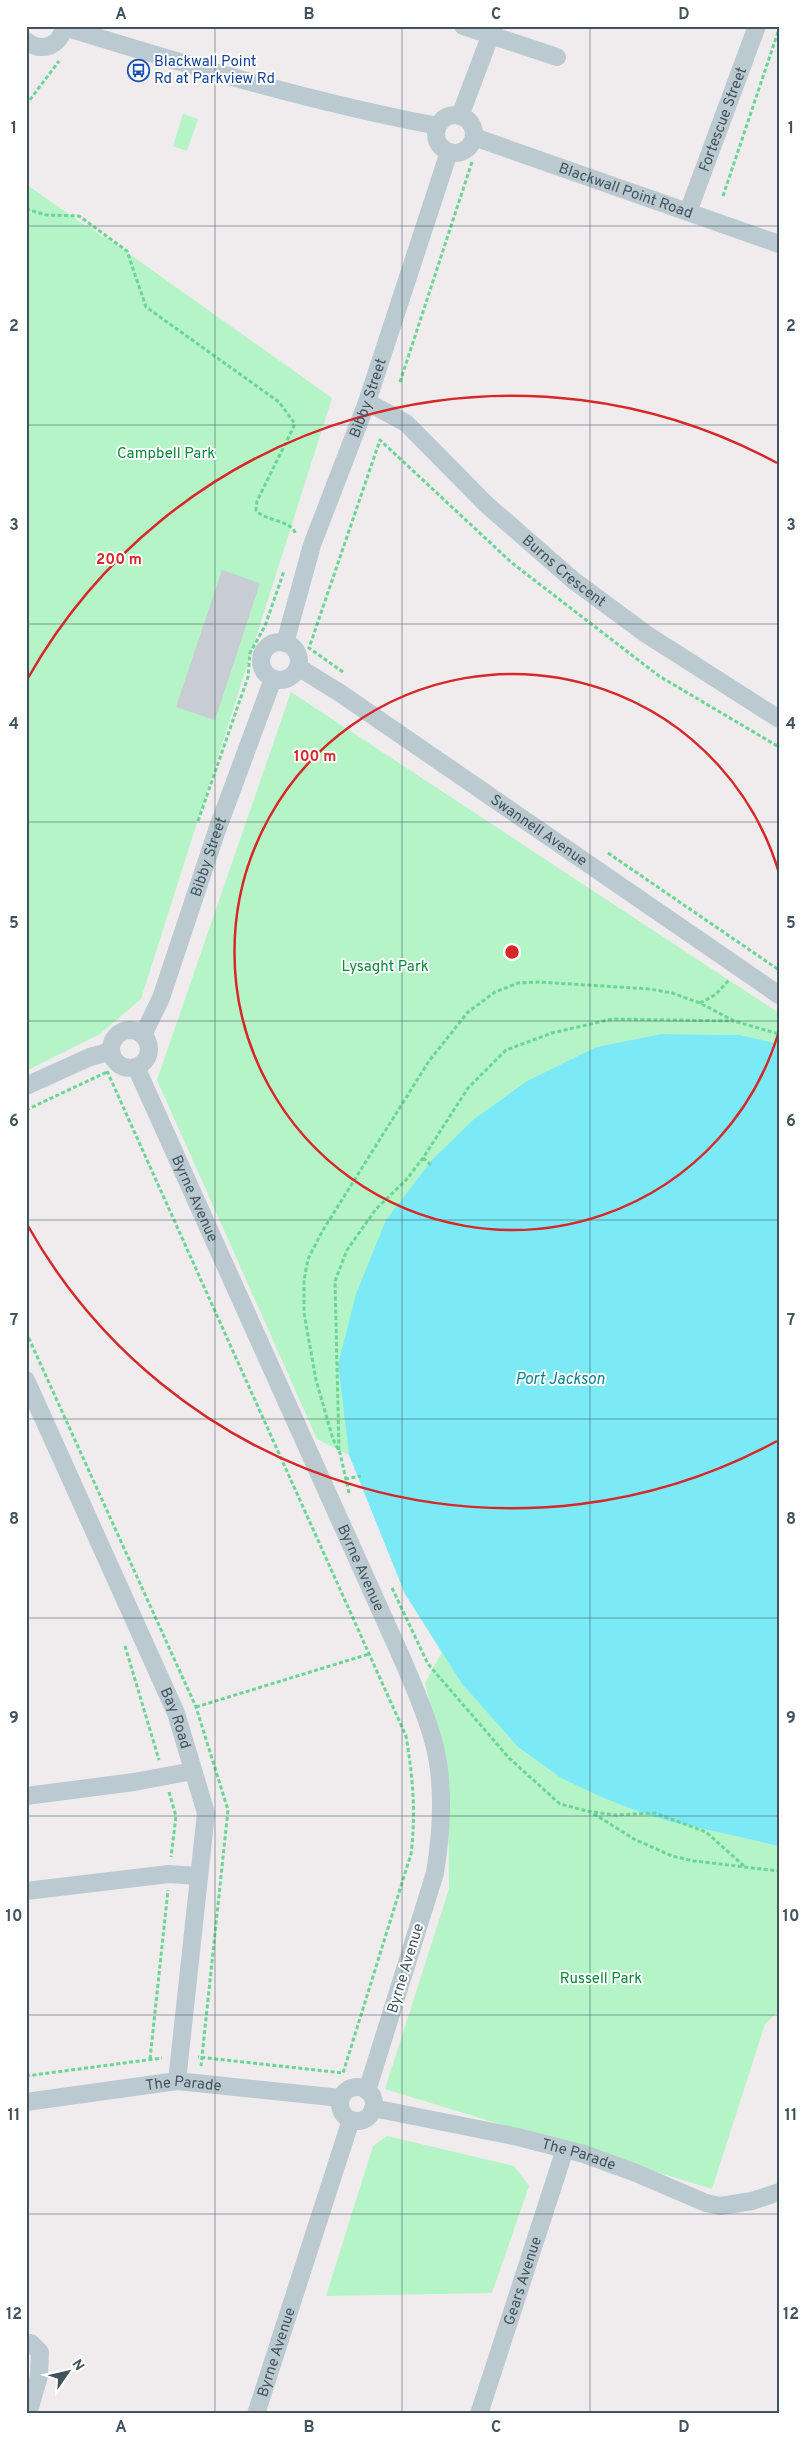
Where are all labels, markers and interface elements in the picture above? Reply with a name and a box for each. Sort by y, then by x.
text: A [115,5,127,25]
text: B [303,5,315,25]
text: C [491,5,501,25]
text: D [678,5,690,25]
place label: Blackwall Point Rd at Parkview Rd [154,53,275,89]
bus stop icon: Blackwall Point Rd at Parkview Rd [126,58,150,82]
street label: Fortescue Street [696,65,752,175]
text: 1 [11,119,17,139]
text: 1 [788,119,794,139]
street label: Blackwall Point Road [556,159,695,224]
text: 2 [9,317,19,337]
text: 2 [786,317,796,337]
street label: Bibby Street [346,356,392,441]
park label: Campbell Park [117,445,215,464]
text: 3 [9,516,19,536]
text: 3 [786,516,796,536]
street label: Burns Crescent [517,532,609,612]
text: 200 m [96,551,142,570]
text: 4 [9,715,19,735]
text: 4 [786,715,796,735]
text: 100 m [294,748,336,767]
street label: Swannell Avenue [486,791,590,871]
street label: Bibby Street [187,815,232,900]
text: 5 [9,914,19,934]
text: 5 [786,914,796,934]
centre of rings [503,943,521,961]
park label: Lysaght Park [341,958,429,977]
text: 6 [9,1112,19,1132]
text: 6 [786,1112,796,1132]
street label: Byrne Avenue [166,1153,221,1245]
text: 7 [10,1311,18,1331]
text: 7 [787,1311,795,1331]
water label: Port Jackson [515,1370,605,1390]
text: 8 [9,1510,19,1530]
text: 8 [786,1510,796,1530]
street label: Byrne Avenue [332,1522,388,1615]
street label: Bay Road [155,1685,194,1751]
text: 9 [9,1709,19,1729]
text: 9 [786,1709,796,1729]
text: 10 [6,1907,22,1927]
text: 10 [783,1907,799,1927]
street label: Byrne Avenue [384,1921,429,2016]
park label: Russell Park [560,1970,642,1989]
street label: The Parade [145,2073,222,2097]
text: 11 [8,2106,20,2126]
text: 11 [785,2106,797,2126]
street label: The Parade [539,2135,618,2176]
street label: Gears Avenue [500,2234,547,2328]
text: 12 [6,2305,22,2325]
street label: Byrne Avenue [254,2305,301,2400]
text: 12 [783,2305,799,2325]
north arrow [42,2348,92,2398]
text: N [68,2357,87,2374]
text: A [115,2418,127,2438]
text: B [303,2418,315,2438]
text: C [491,2418,501,2438]
text: D [678,2418,690,2438]

